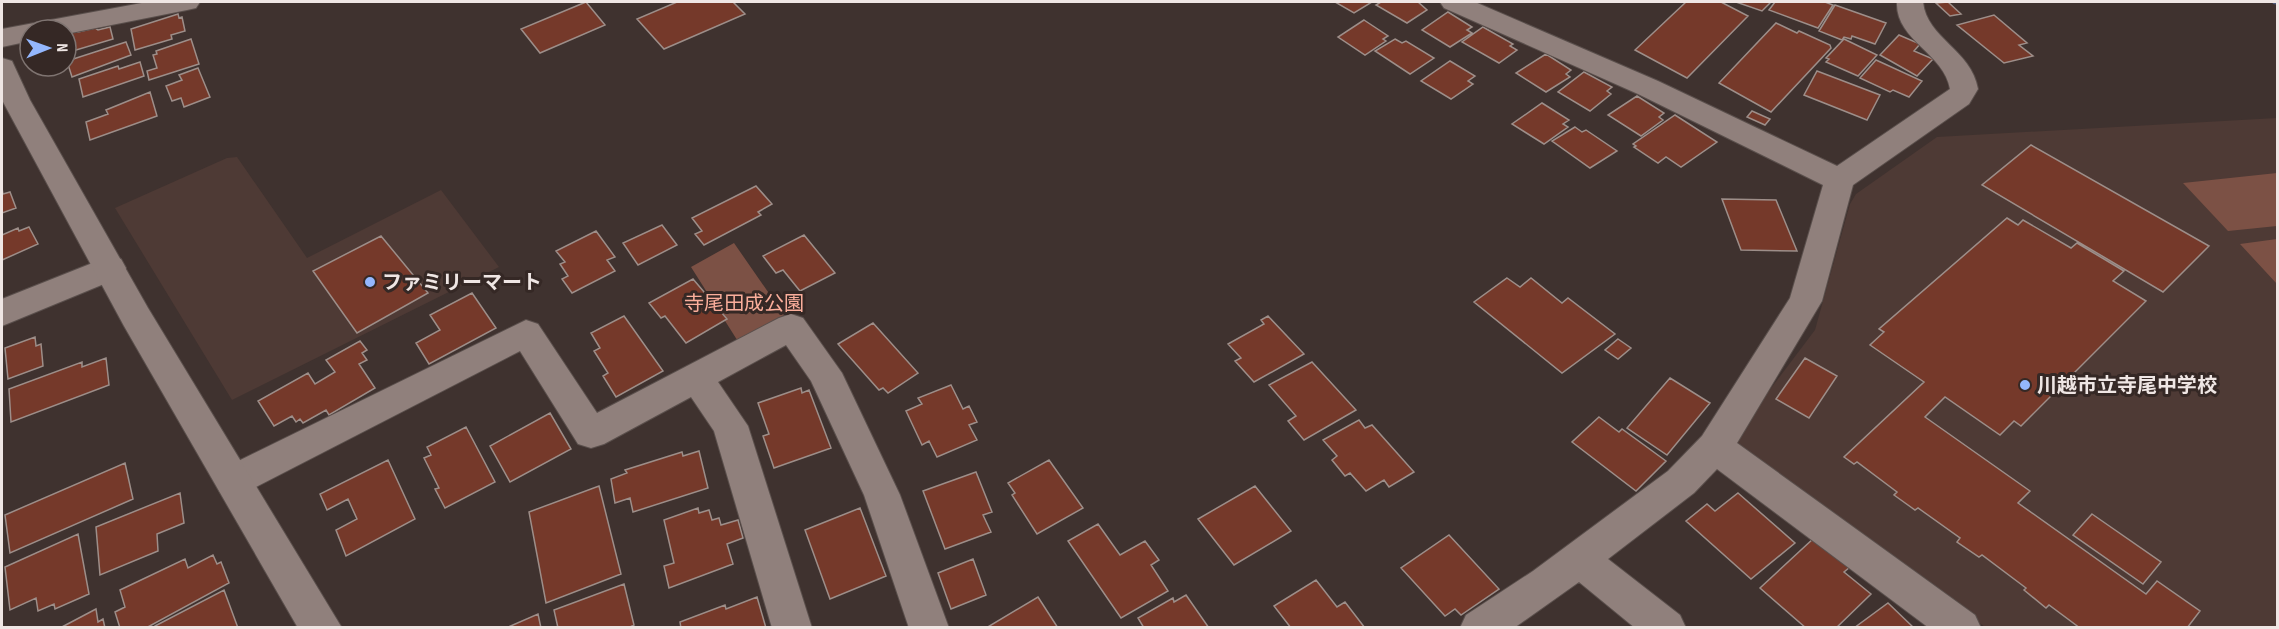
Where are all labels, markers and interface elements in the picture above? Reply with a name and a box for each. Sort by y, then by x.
north arrow [18,18,78,78]
text: N [52,43,71,52]
place label: ファミリーマート [382,271,542,295]
marker: ファミリーマート [363,275,377,289]
park label: 寺尾田成公園 [684,292,804,316]
place label: 川越市立寺尾中学校 [2037,374,2217,398]
marker: 川越市立寺尾中学校 [2018,378,2032,392]

